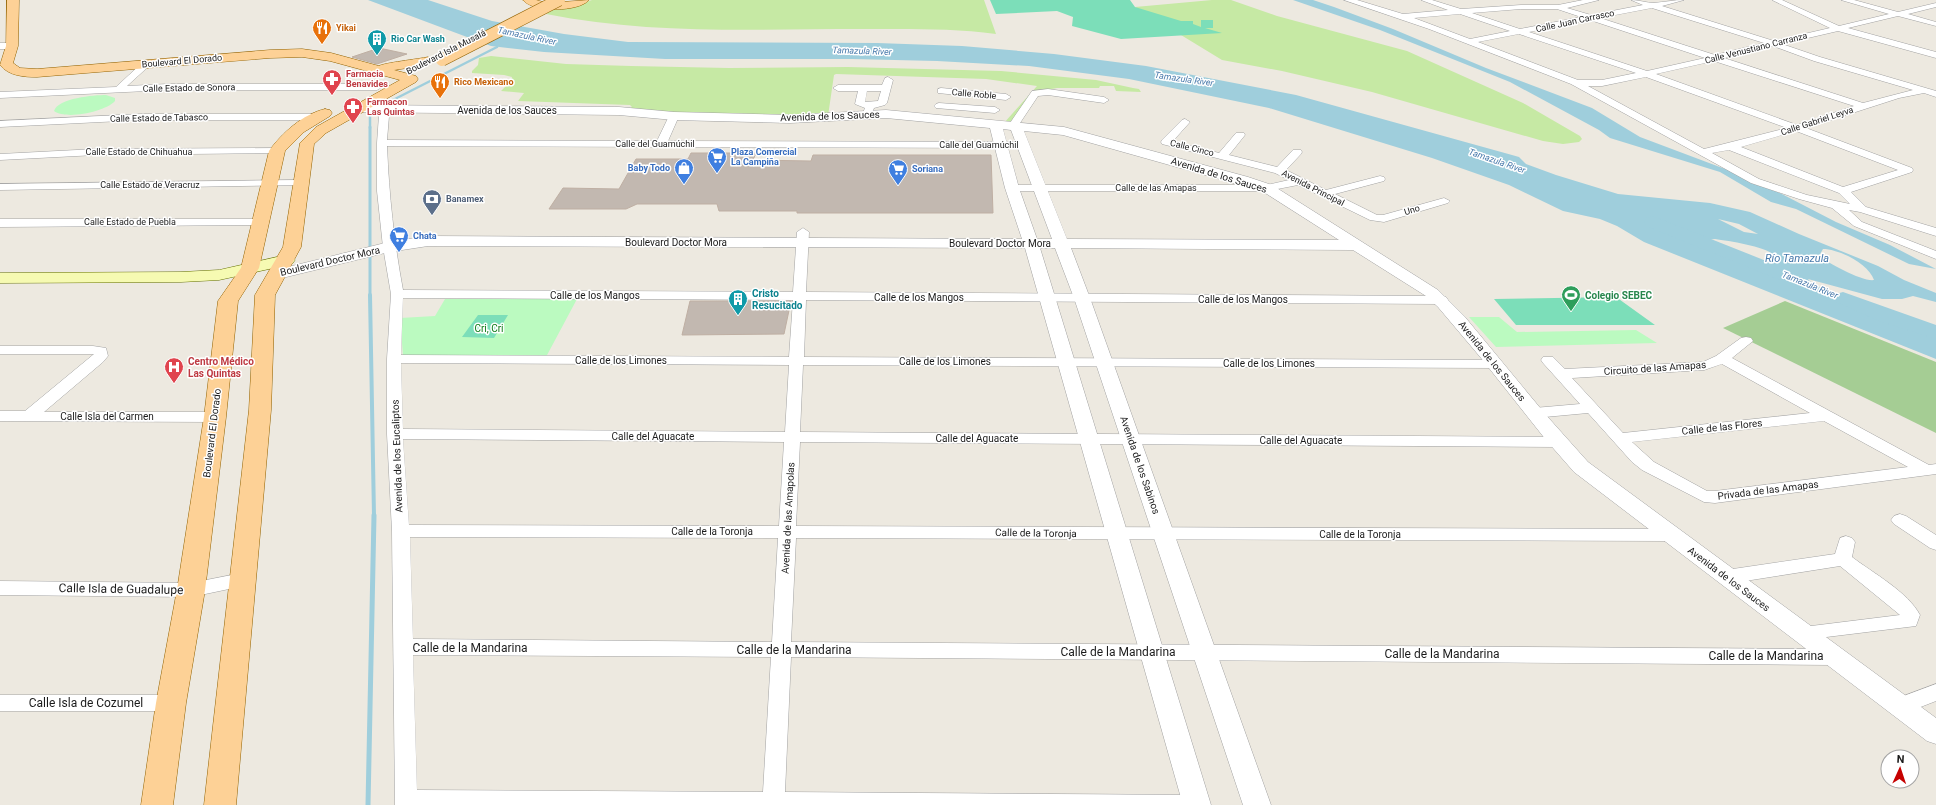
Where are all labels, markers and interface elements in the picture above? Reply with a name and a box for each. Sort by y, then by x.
street label: Calle Juan Carrasco [1535,8,1615,34]
restaurant icon: Yikai [311,17,333,45]
place label: Yikai [336,23,356,33]
water label: Tamazula River [497,25,558,47]
building icon: Rio Car Wash [366,28,388,56]
street label: Boulevard Isla Musalá [405,28,488,76]
street label: Calle Venustiano Carranza [1704,30,1808,66]
place label: Rio Car Wash [391,34,445,44]
water label: Tamazula River [832,45,893,57]
street label: Boulevard El Dorado [141,53,223,69]
pharmacy icon: Farmacia Benavides [321,68,343,96]
place label: Farmacia Benavides [346,69,388,89]
water label: Tamazula River [1154,70,1215,88]
restaurant icon: Rico Mexicano [429,71,451,99]
place label: Rico Mexicano [454,77,513,87]
street label: Calle Estado de Sonora [143,82,235,94]
street label: Calle Roble [951,87,997,101]
pharmacy icon: Farmacon Las Quintas [342,96,364,124]
place label: Farmacon Las Quintas [367,97,415,117]
street label: Avenida de los Sauces [457,105,557,116]
street label: Calle Gabriel Leyva [1779,105,1855,137]
street label: Avenida de los Sauces [780,109,880,123]
street label: Calle Estado de Tabasco [110,112,208,124]
street label: Calle Cinco [1169,138,1215,158]
street label: Calle del Guamúchil [615,139,695,149]
street label: Calle del Guamúchil [939,140,1019,150]
supermarket icon: Plaza Comercial La Campiña [706,146,728,174]
street label: Calle Estado de Chihuahua [86,147,193,157]
place label: Plaza Comercial La Campiña [731,147,797,167]
water label: Tamazula River [1467,147,1528,176]
street label: Avenida de los Sauces [1170,155,1268,195]
shop icon: Baby Todo [673,157,695,185]
supermarket icon: Soriana [887,158,909,186]
place label: Baby Todo [628,163,670,173]
place label: Soriana [912,164,943,174]
street label: Avenida Principal [1280,168,1346,208]
street label: Calle Estado de Veracruz [100,180,200,190]
street label: Calle de las Amapas [1115,183,1197,193]
bank icon: Banamex [421,188,443,216]
place label: Banamex [446,194,484,204]
street label: Uno [1403,203,1421,217]
street label: Calle Estado de Puebla [84,217,176,227]
supermarket icon: Chata [388,225,410,253]
place label: Chata [413,231,437,241]
street label: Boulevard Doctor Mora [625,237,727,248]
street label: Boulevard Doctor Mora [949,238,1051,249]
street label: Boulevard Doctor Mora [279,244,381,278]
water label: Río Tamazula [1765,252,1829,265]
water label: Tamazula River [1781,269,1840,301]
sports icon: Colegio SEBEC [1560,284,1582,312]
building icon: Cristo Resucitado [727,288,749,316]
place label: Cristo Resucitado [752,288,803,311]
street label: Calle de los Mangos [550,290,640,301]
place label: Colegio SEBEC [1585,290,1653,301]
street label: Calle de los Mangos [874,292,964,303]
street label: Calle de los Mangos [1198,294,1288,305]
street label: Avenida de los Sauces [1456,319,1528,403]
park label: Cri, Cri [474,323,504,334]
street label: Calle de los Limones [575,355,667,366]
hospital icon: Centro Médico Las Quintas [163,356,185,384]
place label: Centro Médico Las Quintas [188,356,254,379]
street label: Calle de los Limones [899,356,991,367]
street label: Calle de los Limones [1223,358,1315,369]
street label: Circuito de las Amapas [1603,359,1707,377]
street label: Boulevard El Dorado [201,388,223,478]
street label: Avenida de los Eucaliptos [390,399,404,513]
street label: Calle Isla del Carmen [60,411,154,422]
street label: Avenida de los Sabinos [1118,415,1162,515]
street label: Calle de las Flores [1681,417,1763,437]
street label: Calle del Aguacate [612,431,694,442]
street label: Calle del Aguacate [936,433,1018,444]
street label: Calle del Aguacate [1260,435,1342,446]
street label: Avenida de las Amapolas [780,462,796,574]
street label: Privada de las Amapas [1717,478,1819,502]
street label: Calle de la Toronja [671,526,753,537]
street label: Calle de la Toronja [995,527,1077,539]
street label: Calle de la Toronja [1319,529,1401,540]
street label: Avenida de los Sauces [1686,545,1772,613]
street label: Calle Isla de Guadalupe [59,581,183,597]
street label: Calle de la Mandarina [412,641,528,655]
street label: Calle de la Mandarina [736,643,852,657]
street label: Calle de la Mandarina [1060,645,1176,659]
street label: Calle de la Mandarina [1384,647,1500,661]
street label: Calle de la Mandarina [1708,649,1824,663]
street label: Calle Isla de Cozumel [29,696,143,710]
north arrow [1880,749,1920,789]
text: N [1896,753,1905,766]

